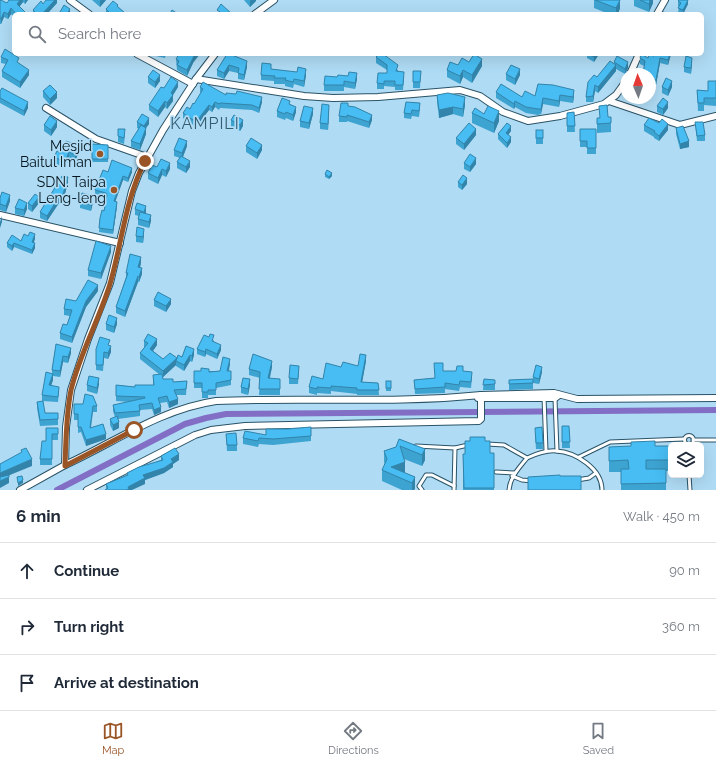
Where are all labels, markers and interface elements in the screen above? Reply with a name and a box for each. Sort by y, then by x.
search box [12,12,704,56]
icon: search [26,23,48,45]
text: Search here [58,25,141,43]
north arrow [620,68,656,104]
district label: KAMPILI [170,114,240,133]
place label: Mesjid Baitul Iman [20,138,92,170]
marker: Mesjid Baitul Iman [95,149,105,159]
route end [136,152,154,170]
place label: SDN. Taipa Leng-leng [37,174,106,206]
marker: SDN. Taipa Leng-leng [109,185,119,195]
route start [125,421,143,439]
map controls [668,442,704,478]
button: layers [668,442,704,478]
text: 6 min [16,506,61,526]
text: Walk · 450 m [623,509,700,524]
icon: ahead [16,560,38,582]
text: Continue [54,562,119,580]
text: 90 m [669,563,700,578]
icon: right [16,616,38,638]
text: Turn right [54,618,124,636]
text: 360 m [662,619,700,634]
icon: arrive [16,672,38,694]
text: Arrive at destination [54,674,199,692]
tab: Map [102,720,124,757]
tab: Directions [328,720,379,757]
tab: Saved [583,720,614,757]

